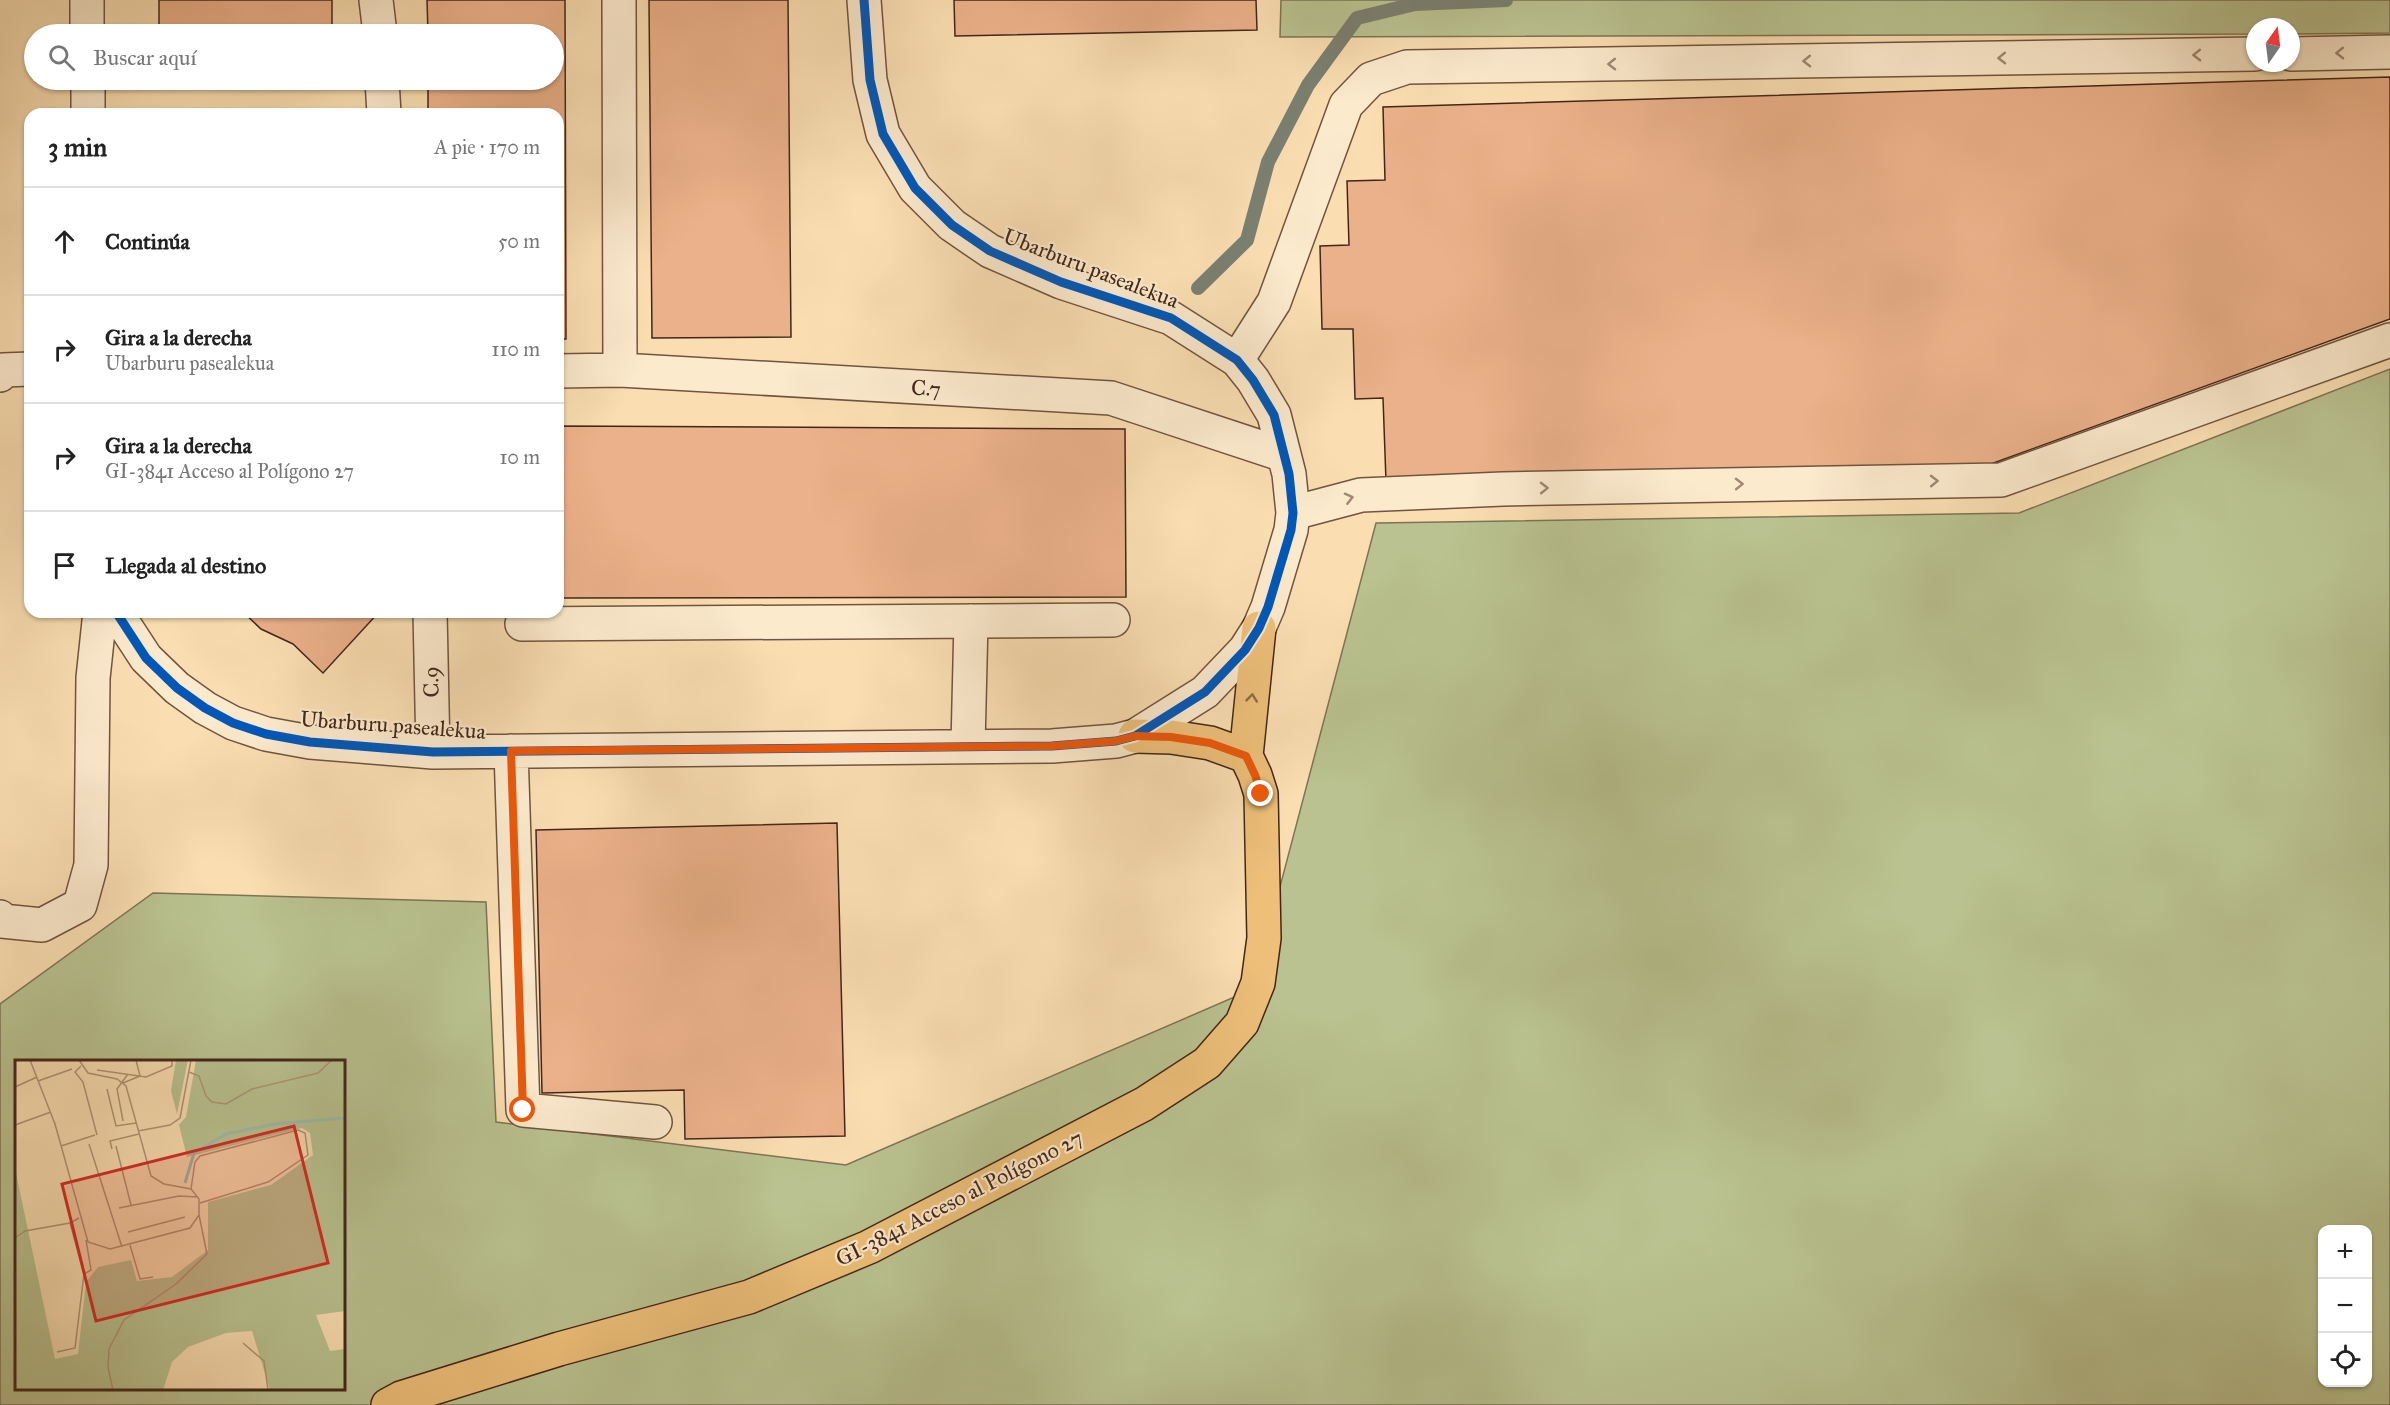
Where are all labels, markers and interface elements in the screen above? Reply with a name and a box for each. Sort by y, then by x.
north arrow [2246,18,2300,72]
search box [24,24,564,90]
icon: search [45,41,78,74]
text: Buscar aquí [93,44,196,71]
one-way arrow [2336,47,2345,59]
one-way arrow [2192,49,2201,61]
one-way arrow [1997,52,2006,64]
one-way arrow [1802,55,1811,67]
one-way arrow [1607,58,1616,70]
text: 3 min [48,131,107,163]
text: A pie · 170 m [434,135,540,159]
street label: Ubarburu pasealekua [999,222,1183,314]
icon: ahead [48,225,81,258]
text: Continúa [105,228,190,255]
text: 50 m [498,229,540,253]
text: Gira a la derecha [105,324,252,351]
icon: right [48,333,81,366]
text: 110 m [492,337,540,361]
text: Ubarburu pasealekua [105,351,274,375]
street label: C.7 [910,374,942,402]
text: Gira a la derecha [105,432,252,459]
icon: right [48,441,81,474]
text: 10 m [499,445,540,469]
text: GI-3841 Acceso al Polígono 27 [105,459,354,483]
one-way arrow [1929,475,1938,487]
one-way arrow [1734,478,1743,491]
one-way arrow [1539,482,1548,494]
one-way arrow [1344,493,1354,506]
icon: arrive [48,549,81,582]
text: Llegada al destino [105,552,266,579]
street label: C.9 [417,666,445,698]
one-way arrow [1245,693,1258,702]
street label: Ubarburu pasealekua [299,705,487,745]
route end [1247,780,1273,806]
inset map [15,1060,345,1390]
route start [509,1096,535,1122]
street label: GI-3841 Acceso al Polígono 27 [831,1124,1087,1272]
map controls [2318,1225,2372,1387]
button: + [2318,1225,2372,1279]
button: − [2318,1279,2372,1333]
button: locate [2318,1333,2372,1387]

